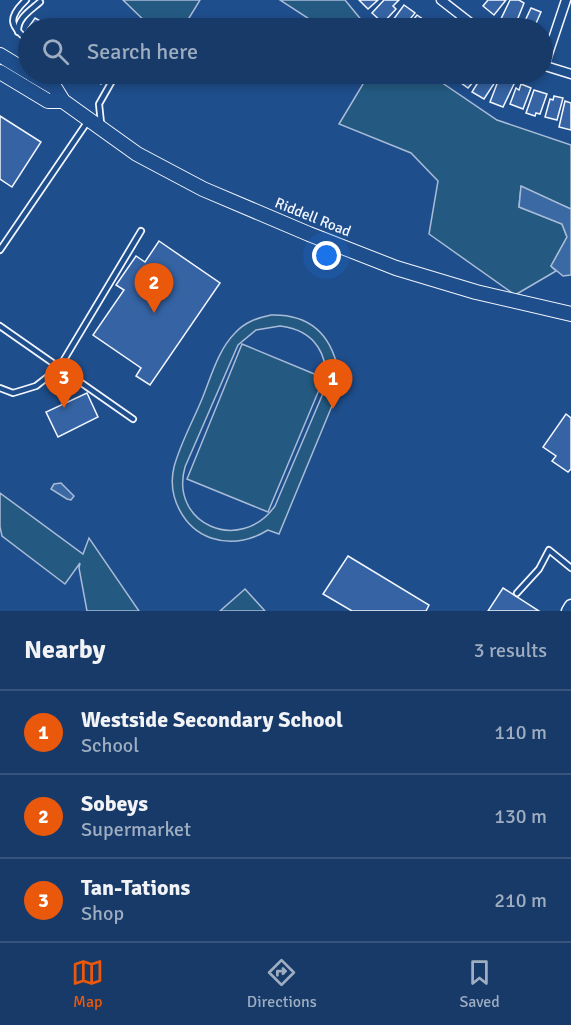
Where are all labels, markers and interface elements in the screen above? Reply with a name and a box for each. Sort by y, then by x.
search box [18,18,553,84]
icon: search [39,35,72,68]
text: Search here [87,38,198,65]
street label: Riddell Road [272,194,354,240]
your location [312,241,341,270]
pin: 2 [134,264,174,313]
pin: 3 [44,358,84,408]
pin: 1 [314,360,352,409]
text: Nearby [24,634,105,666]
text: 3 results [474,638,547,663]
text: Westside Secondary School [81,706,343,733]
text: 1 [38,720,49,745]
text: 110 m [494,720,547,745]
text: School [81,733,139,758]
text: Sobeys [81,790,148,817]
text: 2 [38,804,49,829]
text: 130 m [494,804,547,829]
text: Supermarket [81,817,191,842]
text: Tan-Tations [81,874,190,901]
text: 3 [38,888,49,913]
text: 210 m [494,888,547,913]
text: Shop [81,901,124,926]
tab: Map [71,956,104,1012]
tab: Directions [247,956,317,1012]
tab: Saved [459,956,500,1012]

